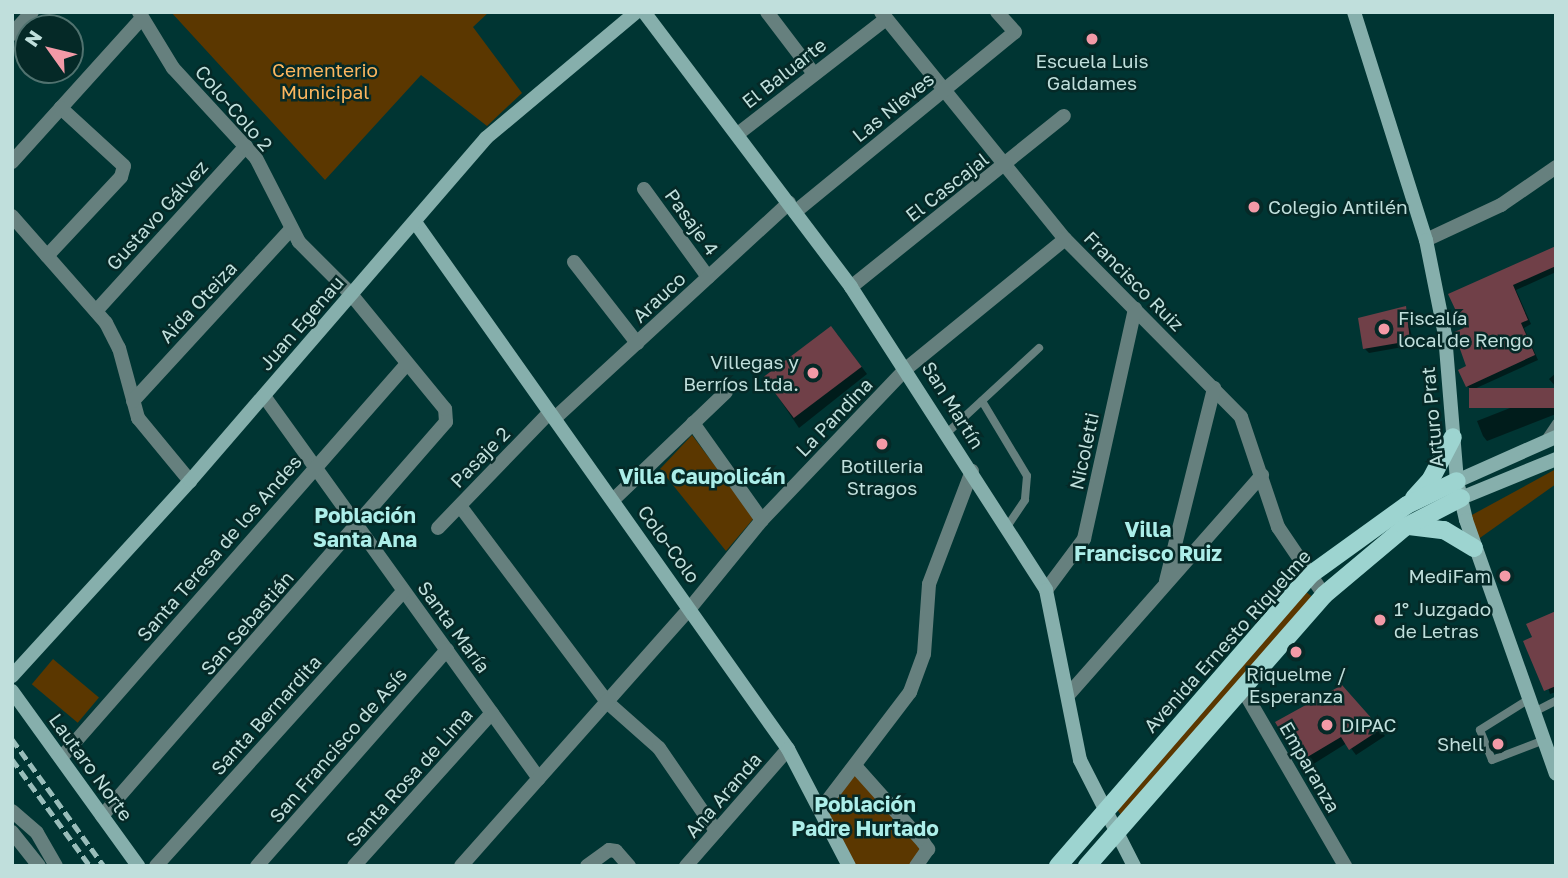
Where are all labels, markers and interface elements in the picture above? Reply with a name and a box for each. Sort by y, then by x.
north arrow [14,14,84,84]
text: N [19,26,46,51]
marker: Escuela Luis Galdames [1084,31,1100,47]
street label: El Baluarte [737,33,831,113]
place label: Escuela Luis Galdames [1035,50,1149,94]
park label: Cementerio Municipal [272,59,378,103]
street label: Colo-Colo 2 [191,60,277,156]
street label: Las Nieves [848,67,938,147]
street label: El Cascajal [901,147,993,227]
street label: Gustavo Gálvez [102,155,212,275]
street label: Pasaje 4 [660,184,724,260]
place label: Colegio Antilén [1268,196,1408,218]
marker: Colegio Antilén [1246,199,1262,215]
street label: Francisco Ruiz [1079,226,1189,336]
street label: Aida Oteiza [154,256,242,348]
street label: Arauco [628,267,690,327]
street label: Juan Egenau [254,271,348,375]
place label: Fiscalía local de Rengo [1398,307,1533,351]
marker: Fiscalía local de Rengo [1376,321,1392,337]
place label: Villegas y Berríos Ltda. [683,351,799,395]
street label: San Martín [917,357,989,453]
marker: Villegas y Berríos Ltda. [805,365,821,381]
street label: Arturo Prat [1416,366,1448,468]
street label: La Pandina [791,373,877,461]
street label: Nicoletti [1065,410,1103,492]
street label: Pasaje 2 [446,422,514,492]
marker: Botilleria Stragos [874,436,890,452]
street label: Santa Teresa de los Andes [132,450,306,646]
place label: Botilleria Stragos [840,455,924,499]
district label: Villa Caupolicán [618,463,786,489]
street label: Colo-Colo [633,501,705,587]
district label: Población Santa Ana [313,502,417,552]
district label: Villa Francisco Ruiz [1074,516,1222,566]
street label: Avenida Ernesto Riquelme [1139,545,1315,737]
place label: MediFam [1408,565,1491,587]
street label: San Sebastián [196,566,298,680]
marker: MediFam [1497,568,1513,584]
street label: Santa María [413,577,495,677]
place label: 1° Juzgado de Letras [1394,598,1491,642]
marker: 1° Juzgado de Letras [1372,612,1388,628]
marker: Riquelme / Esperanza [1288,644,1304,660]
street label: Santa Bernardita [206,650,326,780]
street label: San Francisco de Asís [265,663,411,827]
place label: Riquelme / Esperanza [1246,663,1346,707]
street label: Santa Rosa de Lima [341,703,477,851]
street label: Lautaro Norte [44,709,138,825]
place label: DIPAC [1341,714,1396,736]
marker: DIPAC [1319,717,1335,733]
street label: Emparanza [1275,718,1345,816]
place label: Shell [1437,733,1484,755]
marker: Shell [1490,736,1506,752]
street label: Ana Aranda [680,748,766,842]
district label: Población Padre Hurtado [791,791,939,841]

